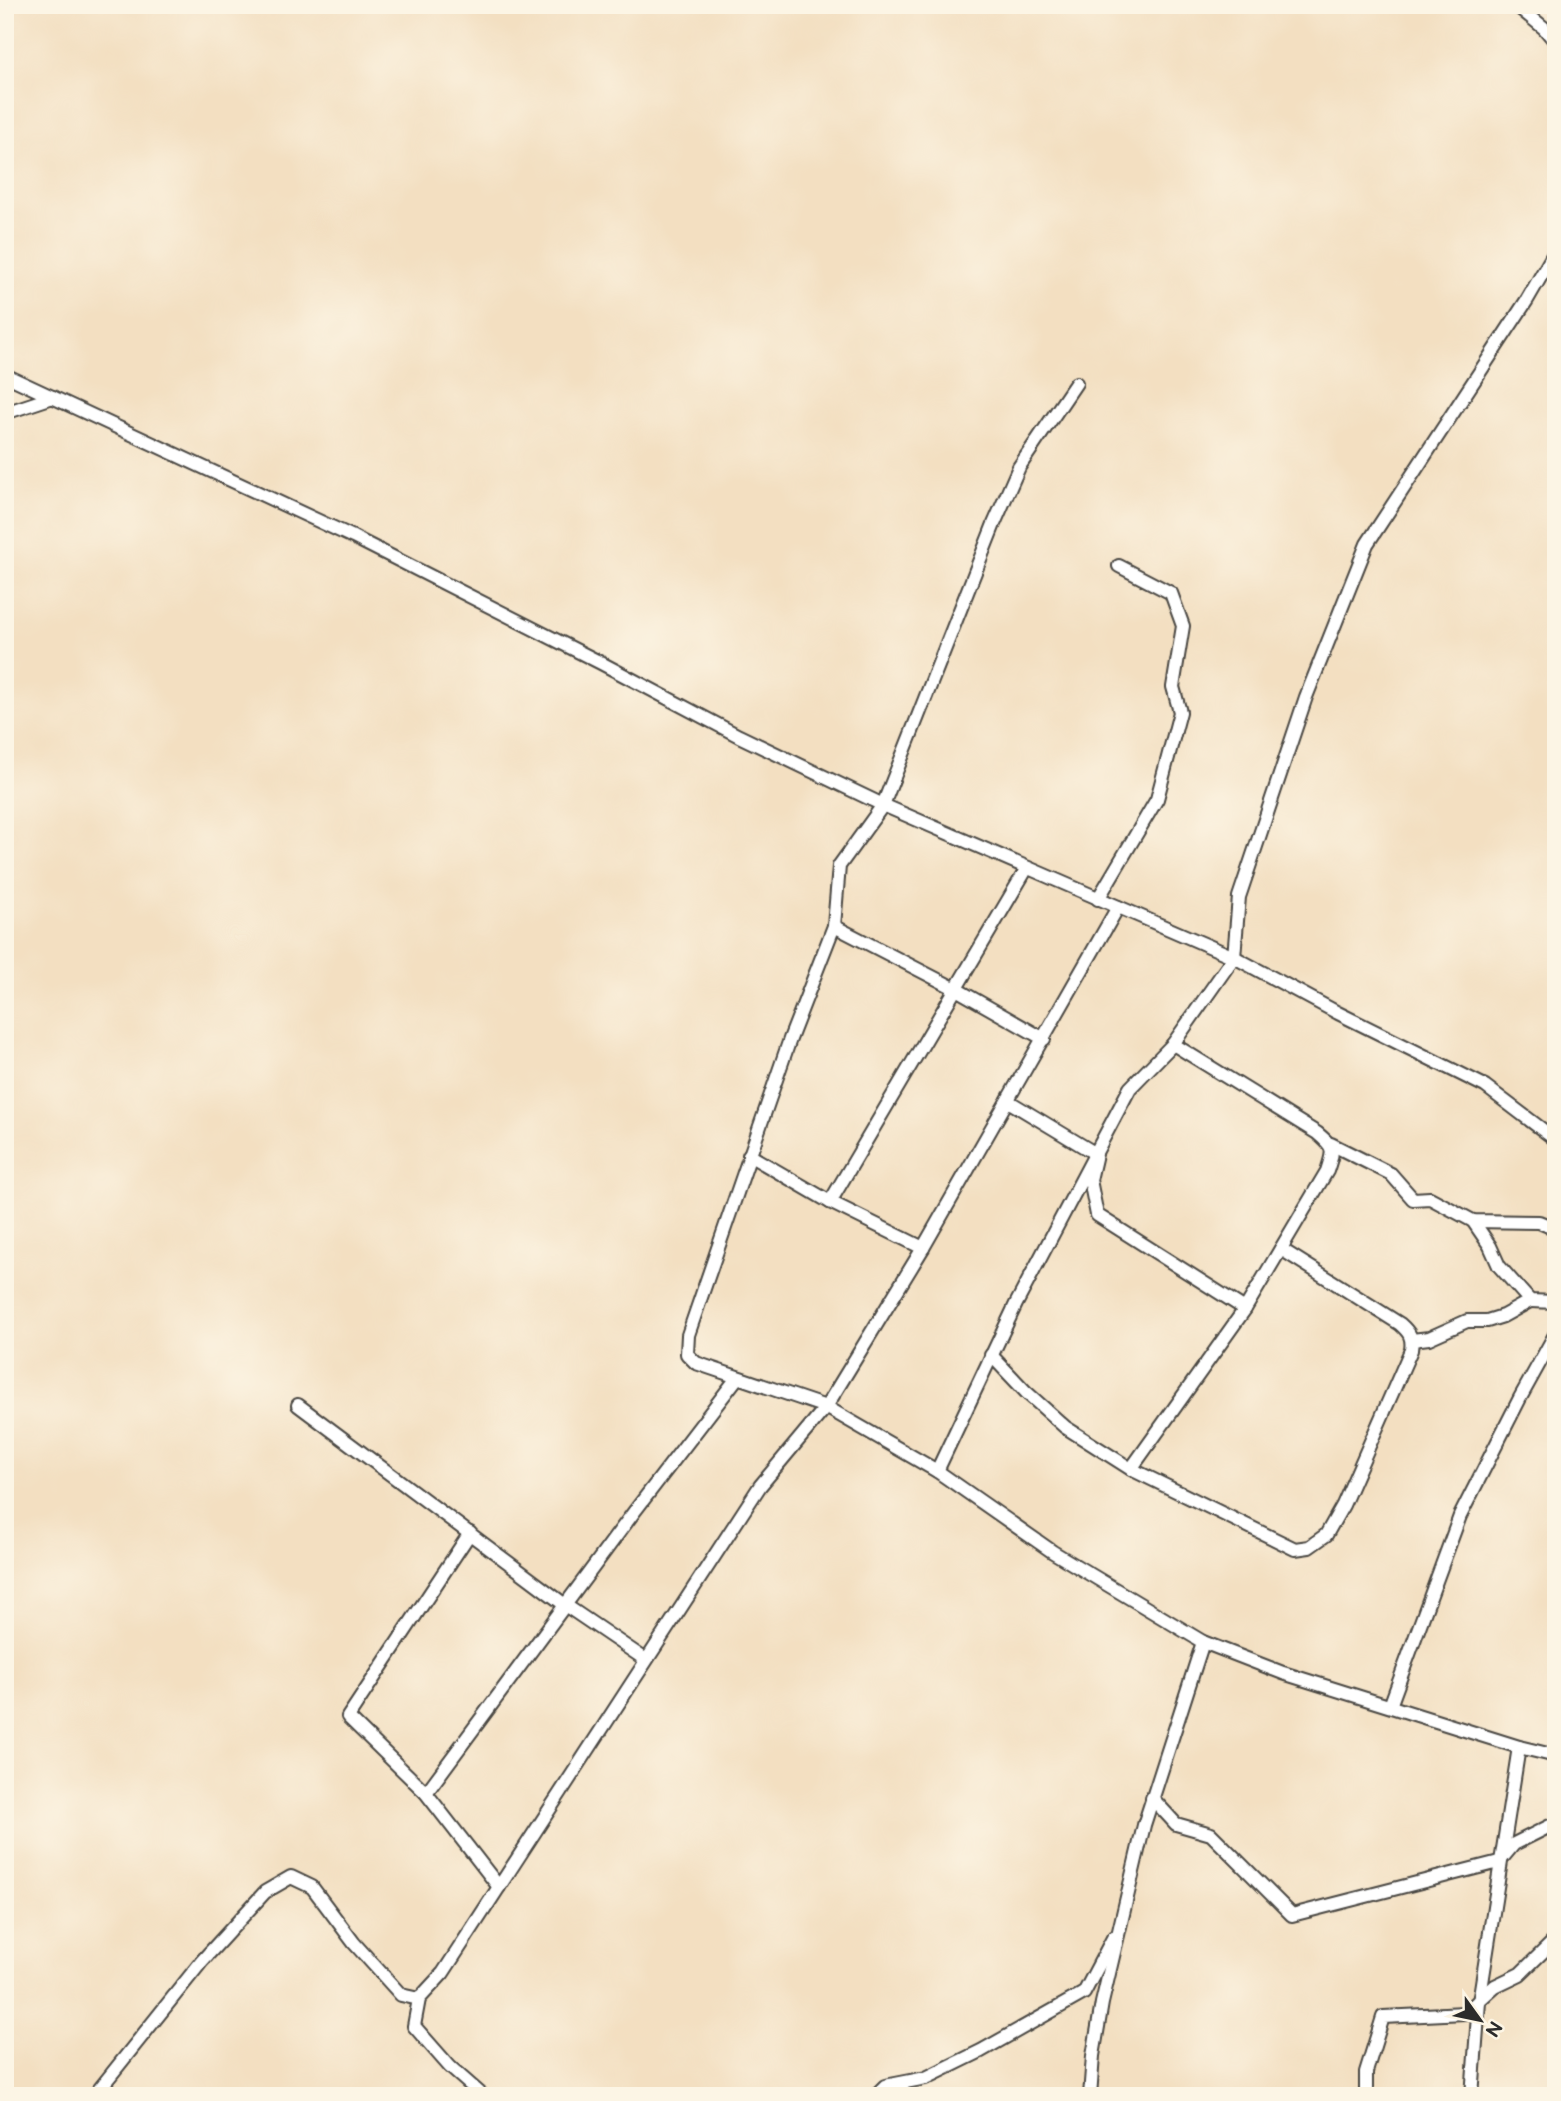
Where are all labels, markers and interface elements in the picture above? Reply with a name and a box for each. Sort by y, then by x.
north arrow [1446,1986,1516,2056]
text: N [1479,2016,1507,2041]

